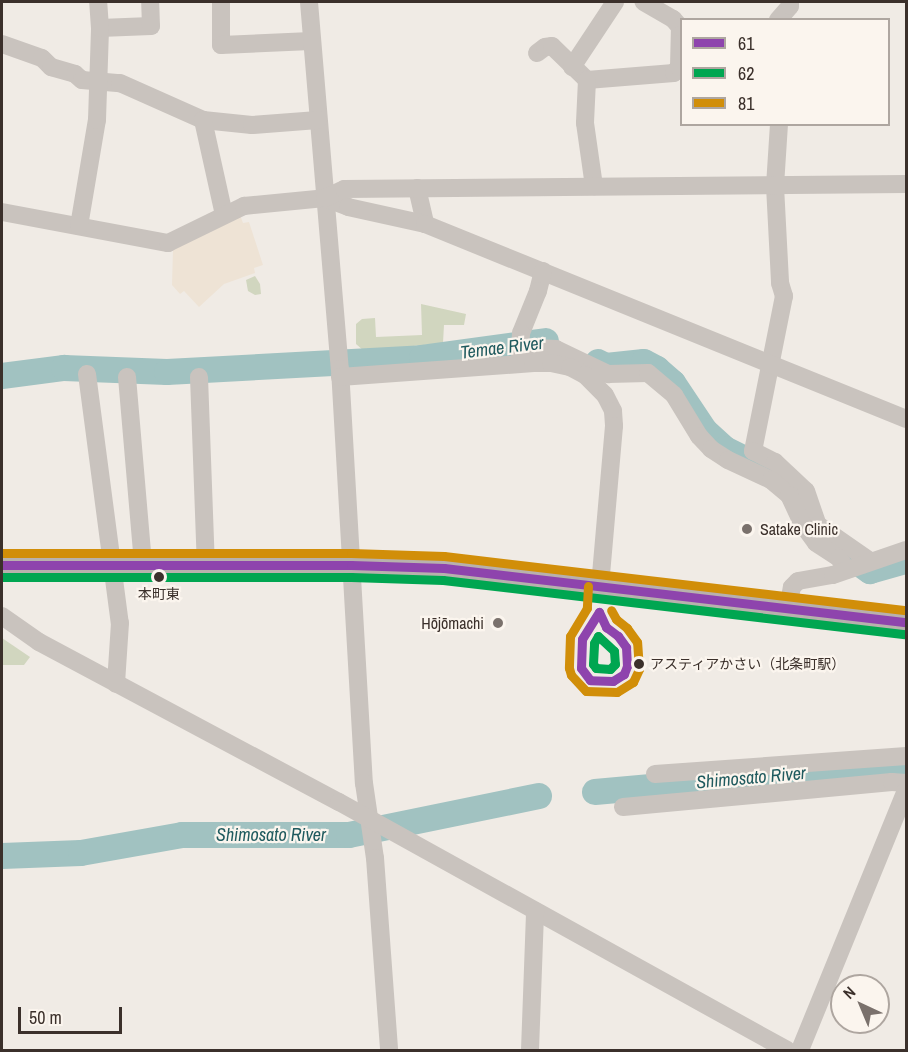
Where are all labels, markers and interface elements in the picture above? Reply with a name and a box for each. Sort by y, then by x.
legend [680,18,890,126]
text: 61 [738,31,754,56]
text: 62 [738,61,754,86]
text: 81 [738,91,754,116]
water label: Temae River [459,332,545,364]
place label: Satake Clinic [760,519,838,539]
marker: Satake Clinic [738,520,756,538]
marker: 本町東 [153,571,165,583]
place label: 本町東 [138,586,180,602]
place label: Hōjōmachi [421,613,484,633]
marker: Hōjōmachi [489,614,507,632]
place label: アスティアかさい（北条町駅） [650,656,846,672]
marker: アスティアかさい（北条町駅） [633,658,645,670]
water label: Shimosato River [695,762,807,794]
water label: Shimosato River [216,824,326,846]
north arrow [830,974,890,1034]
text: N [838,981,860,1004]
scale bar [21,995,124,1033]
text: 50 m [29,1005,62,1030]

